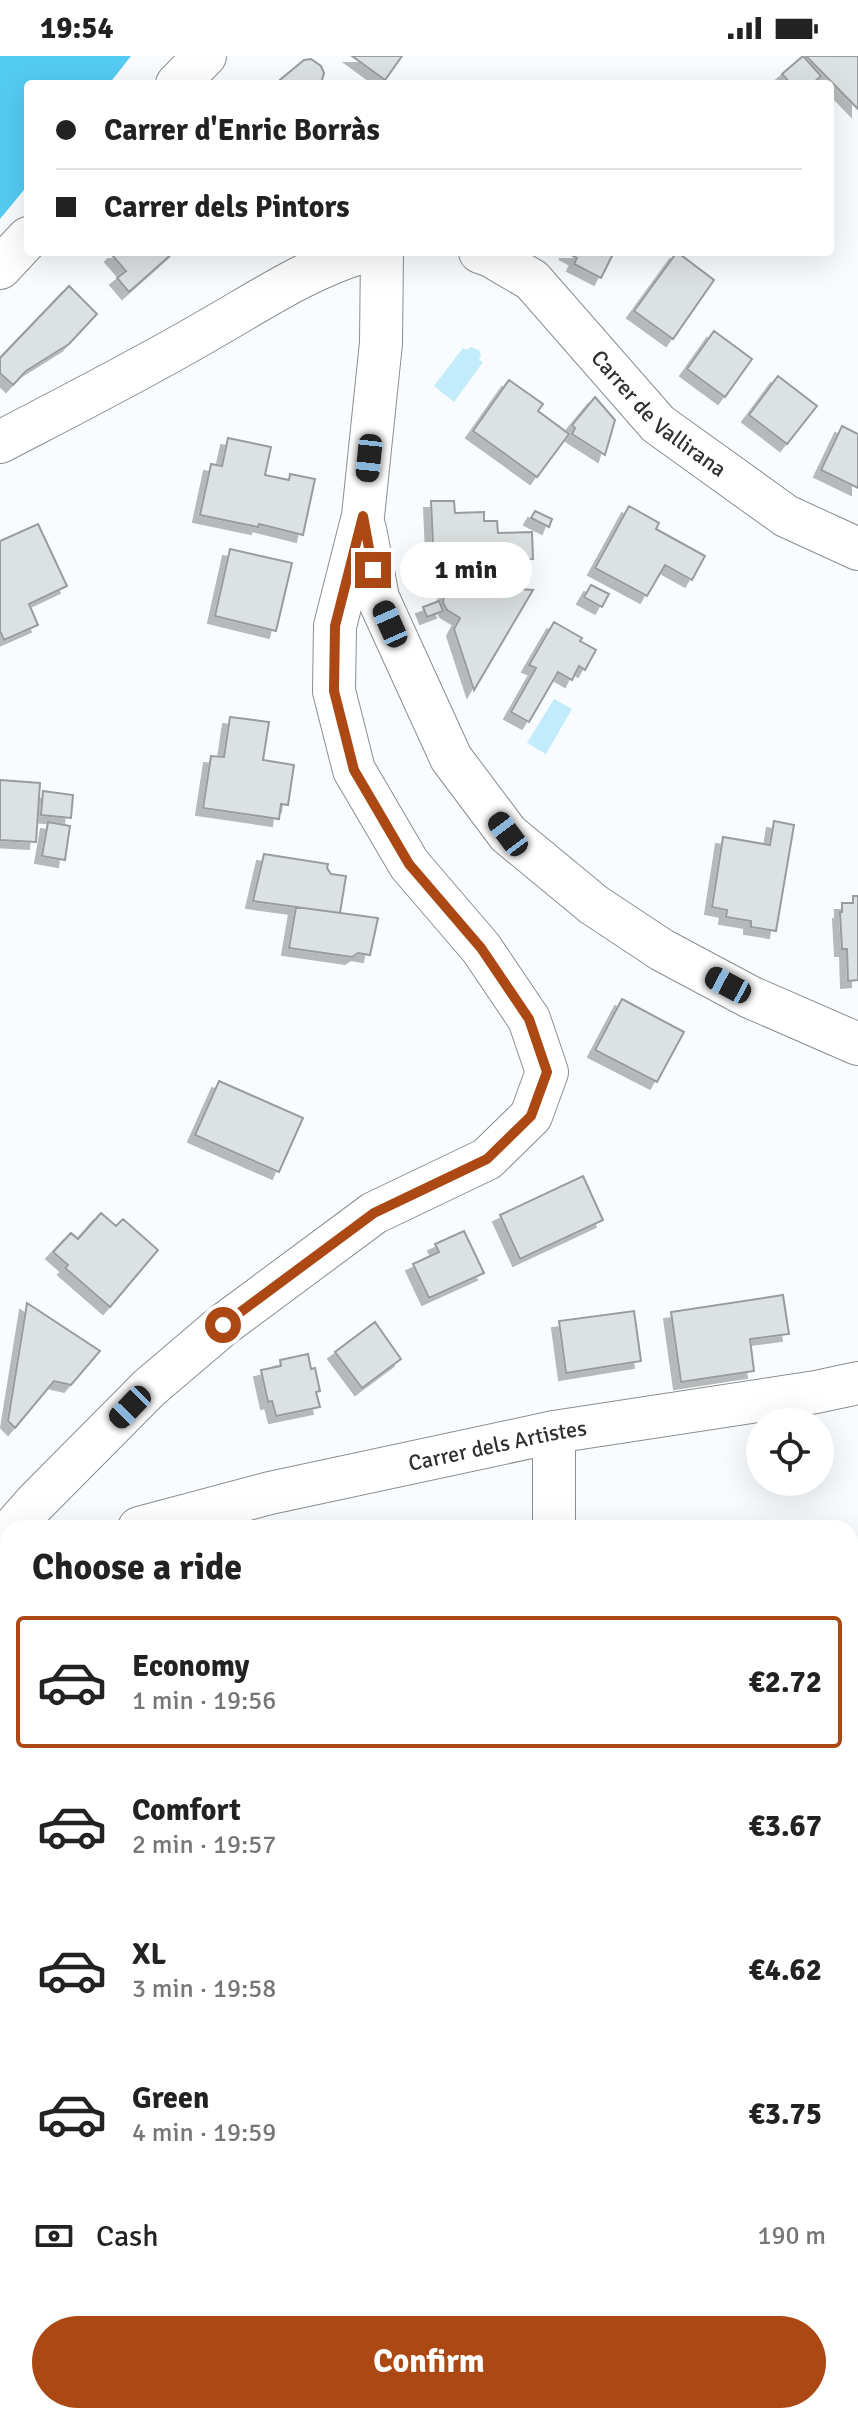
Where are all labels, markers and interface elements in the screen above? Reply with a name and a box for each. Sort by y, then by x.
text: 19:54 [40,10,114,47]
text: Carrer d'Enric Borràs [104,112,380,149]
text: Carrer dels Pintors [104,189,350,226]
street label: Carrer de Vallirana [585,345,731,483]
car [355,433,383,483]
callout: 1 min [401,542,533,598]
route end [355,552,391,588]
text: 1 min [435,554,497,586]
car [369,597,411,651]
car [484,808,532,860]
car [701,963,755,1007]
route start [205,1307,241,1343]
car [105,1381,155,1433]
map controls [746,1408,834,1496]
button: locate [746,1408,834,1496]
street label: Carrer dels Artistes [406,1414,588,1477]
text: Choose a ride [32,1545,242,1590]
icon: car [36,1646,108,1718]
text: Economy [132,1648,249,1685]
text: €2.72 [749,1664,822,1701]
text: 1 min · 19:56 [132,1685,276,1717]
icon: car [36,1790,108,1862]
text: Comfort [132,1792,241,1829]
text: €3.67 [749,1808,822,1845]
text: 2 min · 19:57 [132,1829,276,1861]
icon: car [36,1934,108,2006]
text: XL [132,1936,166,1973]
text: €4.62 [749,1952,822,1989]
text: 3 min · 19:58 [132,1973,276,2005]
icon: car [36,2078,108,2150]
text: Green [132,2080,209,2117]
text: €3.75 [749,2096,822,2133]
text: 4 min · 19:59 [132,2117,276,2149]
icon: cash [32,2214,76,2258]
text: Cash [96,2218,159,2255]
text: 190 m [757,2220,826,2252]
button: Confirm [32,2316,826,2408]

